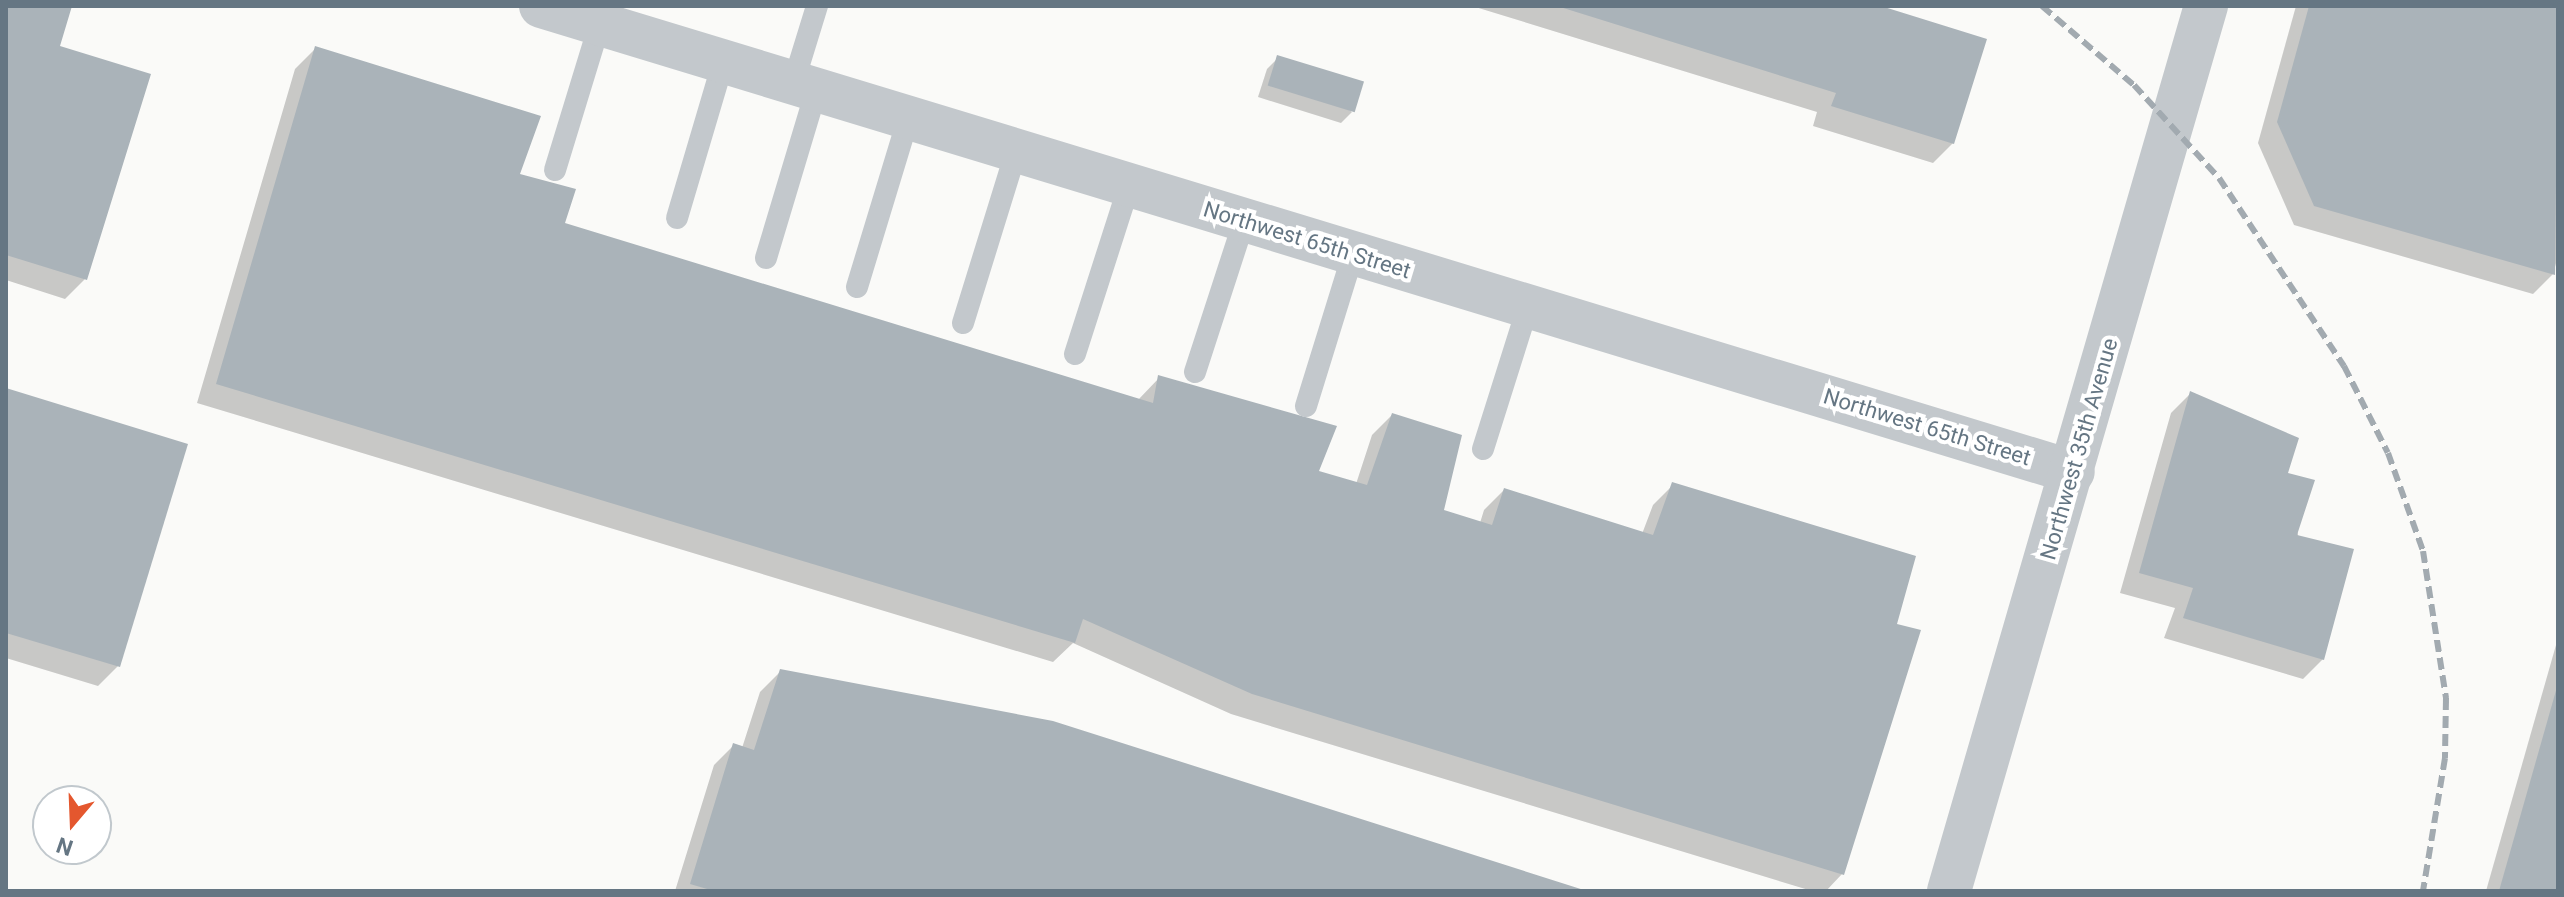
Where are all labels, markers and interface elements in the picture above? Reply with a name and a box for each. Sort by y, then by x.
street label: Northwest 65th Street [1200,196,1414,284]
street label: Northwest 35th Avenue [2035,335,2123,563]
street label: Northwest 65th Street [1820,383,2034,471]
north arrow [32,785,112,865]
text: N [53,832,76,861]

